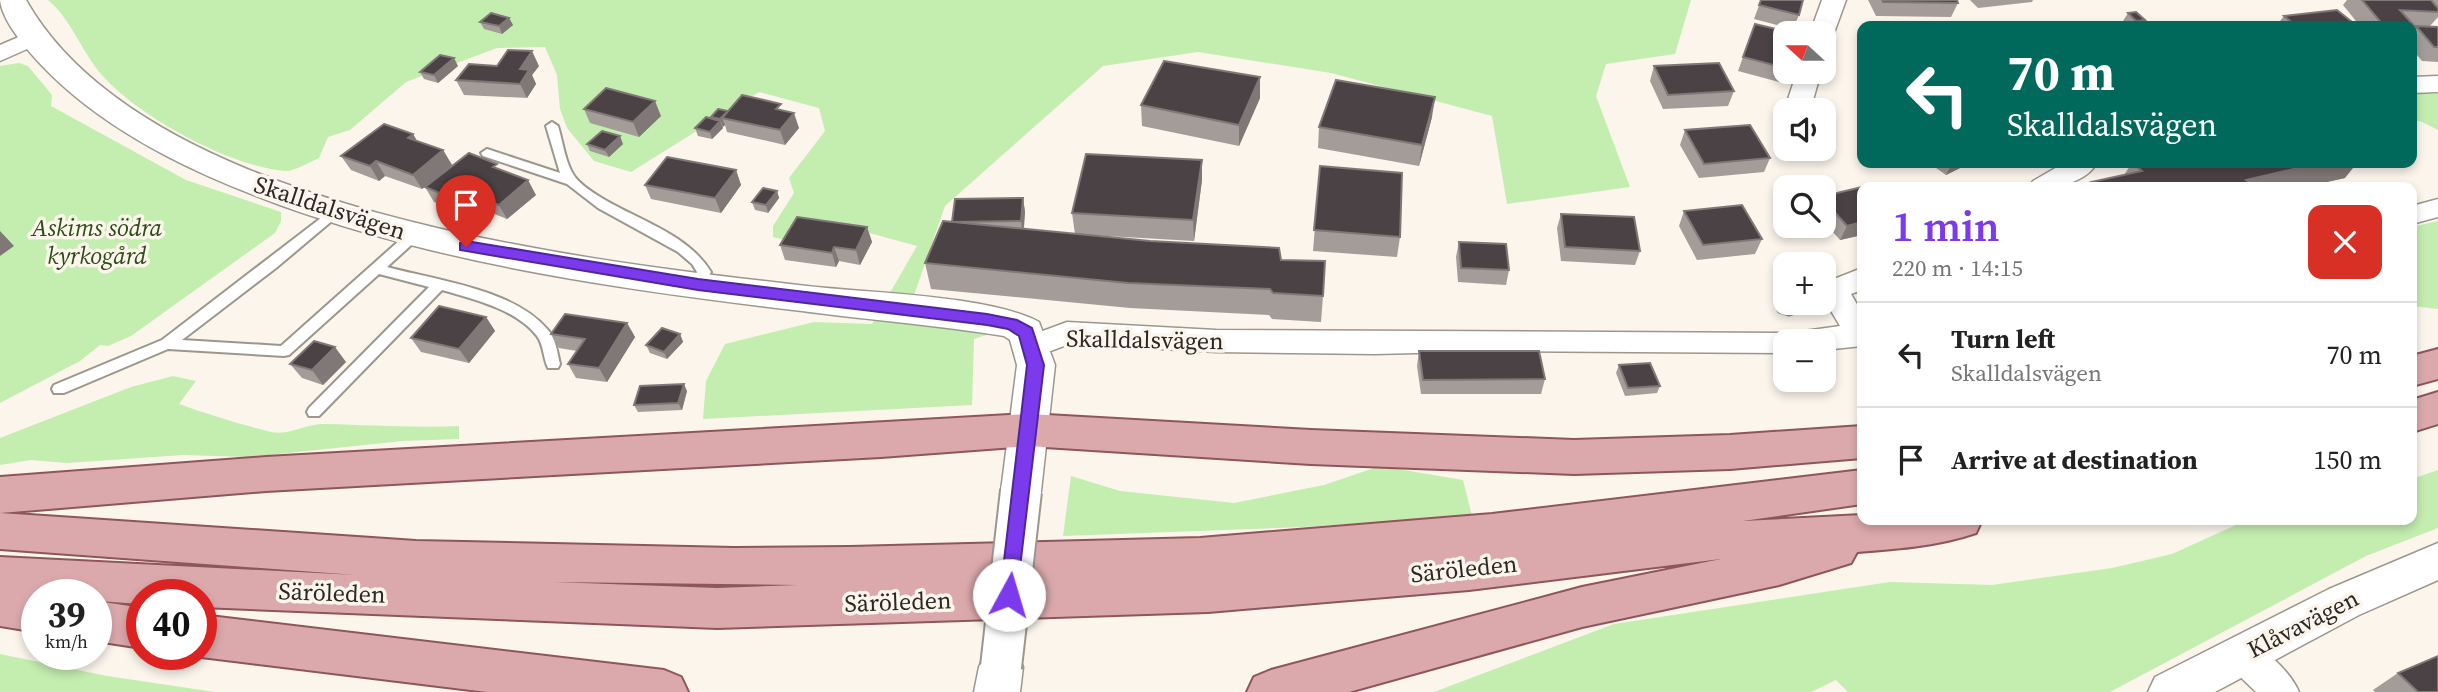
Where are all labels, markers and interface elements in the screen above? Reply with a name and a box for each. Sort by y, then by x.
north arrow [1773,21,1836,84]
map controls [1773,21,1836,392]
text: 70 m [2007,39,2115,106]
icon: left [1892,49,1983,140]
button: sound [1773,98,1836,161]
text: Skalldalsvägen [2007,103,2217,147]
street label: Skalldalsvägen [250,167,410,248]
pin [436,175,496,247]
button: search [1773,175,1836,238]
icon: arrive [447,186,485,224]
text: 1 min [1892,197,2000,255]
button: close [2308,205,2382,279]
park label: Askims södra kyrkogård [30,211,163,272]
button: + [1773,252,1836,315]
text: 220 m · 14:15 [1892,252,2023,284]
text: Turn left [1951,321,2055,357]
street label: Skalldalsvägen [1066,322,1224,357]
button: − [1773,329,1836,392]
icon: left [1892,336,1930,374]
text: 70 m [2327,337,2382,373]
text: Skalldalsvägen [1951,357,2102,389]
icon: arrive [1892,441,1930,479]
text: Arrive at destination [1951,442,2198,478]
text: 150 m [2314,442,2382,478]
street label: Säröleden [1409,546,1519,591]
position arrow [972,558,1046,632]
street label: Säröleden [278,574,386,611]
speed limit sign: 40 [126,579,217,670]
street label: Klåvavägen [2241,581,2364,666]
street label: Säröleden [844,583,952,620]
text: 39 [48,591,85,639]
text: km/h [45,629,88,654]

